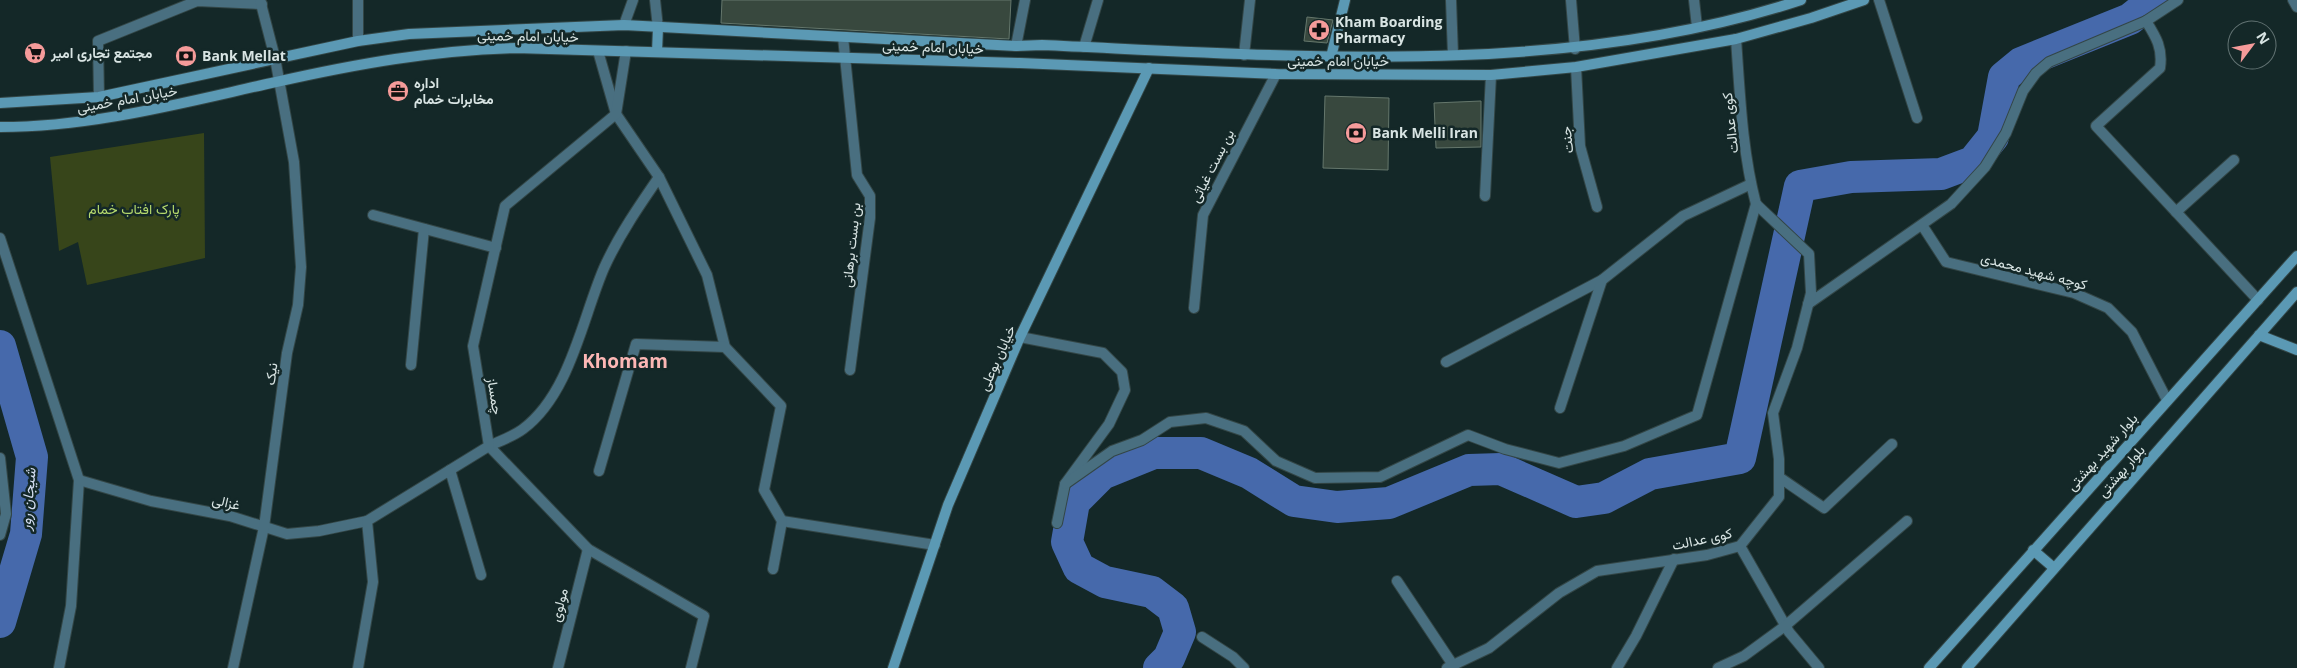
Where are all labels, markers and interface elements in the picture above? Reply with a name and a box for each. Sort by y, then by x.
place label: Kham Boarding Pharmacy [1335,12,1443,47]
pharmacy icon: Kham Boarding Pharmacy [1307,18,1331,42]
north arrow [2227,20,2277,70]
street label: خیابان امام خمینی [477,25,579,46]
text: N [2252,28,2275,48]
street label: خیابان امام خمینی [882,35,984,58]
supermarket icon: مجتمع تجاری امیر [23,41,47,65]
place label: مجتمع تجاری امیر [50,43,153,63]
bank icon: Bank Mellat [174,44,198,68]
place label: Bank Mellat [202,46,286,65]
street label: خیابان امام خمینی [1287,51,1389,70]
place label: اداره مخابرات خمام [414,73,494,108]
office icon: اداره مخابرات خمام [386,79,410,103]
street label: خیابان امام خمینی [75,80,179,117]
street label: کوی عدالت [1717,92,1742,154]
bank icon: Bank Melli Iran [1344,121,1368,145]
place label: Bank Melli Iran [1372,123,1478,142]
street label: جنت [1555,125,1578,155]
street label: بن بست غیاثی [1185,126,1238,206]
park label: پارک افتاب خمام [88,199,180,219]
street label: بن بست برهانی [837,202,864,288]
street label: کوچه شهید محمدی [1979,247,2089,295]
street label: خیابان بوعلی [974,322,1020,394]
district label: Khomam [582,348,668,374]
street label: نیک [260,362,281,386]
street label: چمساز [482,375,508,416]
street label: بلوار شهید بهشتی [2062,409,2141,494]
street label: بلوار بهشتی [2093,440,2149,501]
water label: شیجان رور [14,466,40,532]
street label: غزالی [210,489,242,514]
street label: کوی عدالت [1670,523,1734,554]
street label: مولوی [545,586,572,624]

